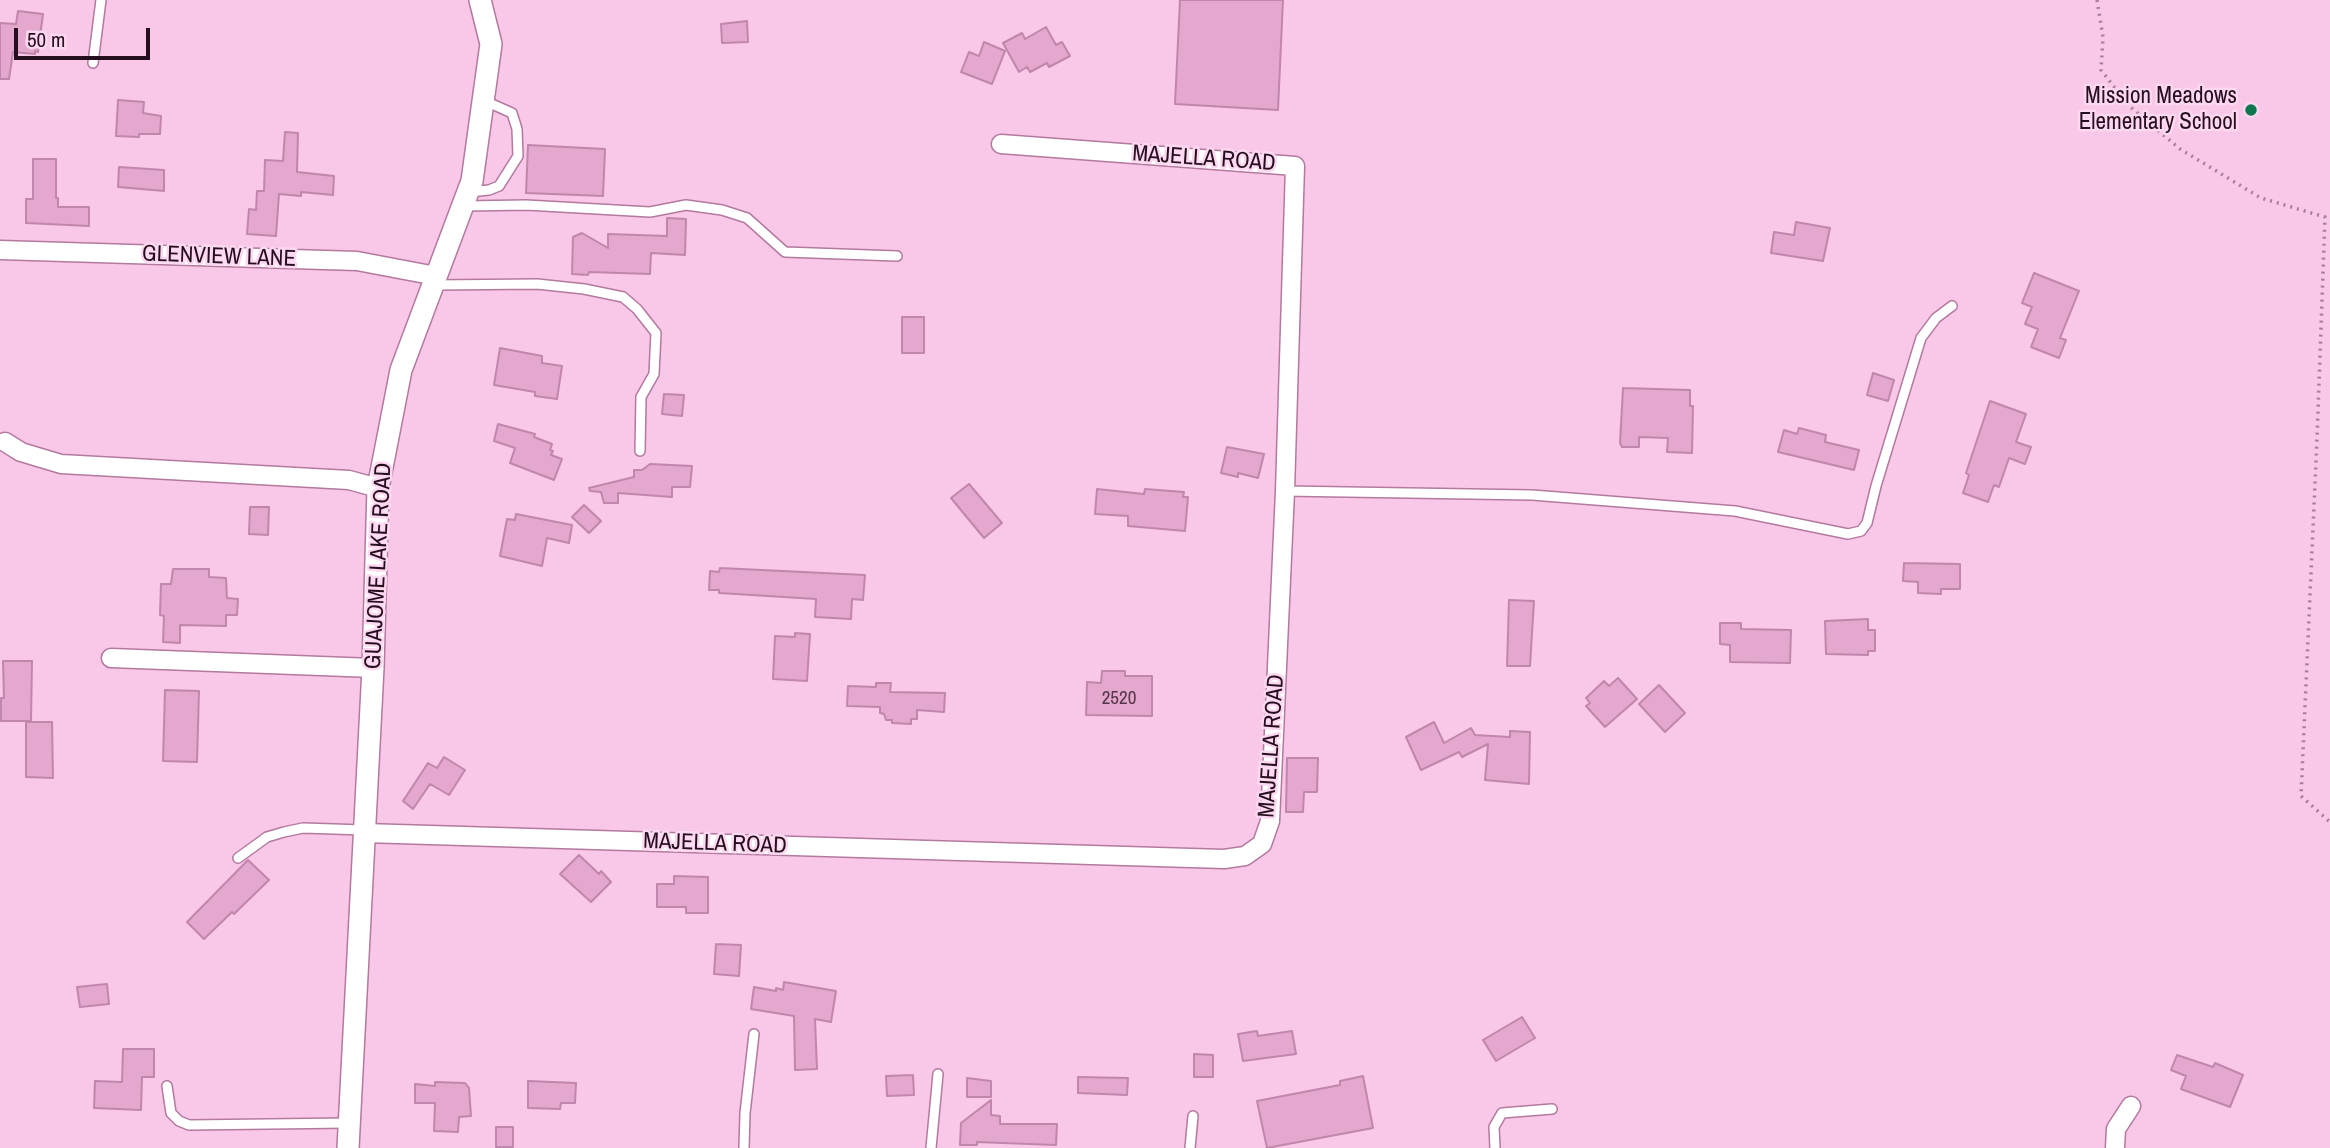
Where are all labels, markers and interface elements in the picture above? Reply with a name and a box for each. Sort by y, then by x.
scale bar [18,14,154,58]
text: 50 m [27,25,65,54]
place label: Mission Meadows Elementary School [2079,83,2237,137]
marker: Mission Meadows Elementary School [2243,102,2259,118]
street label: MAJELLA ROAD [1131,140,1277,178]
street label: GLENVIEW LANE [142,241,296,273]
street label: GUAJOME LAKE ROAD [360,462,398,670]
street label: MAJELLA ROAD [1253,673,1291,819]
house number: 2520 [1102,688,1136,710]
street label: MAJELLA ROAD [643,828,787,860]

